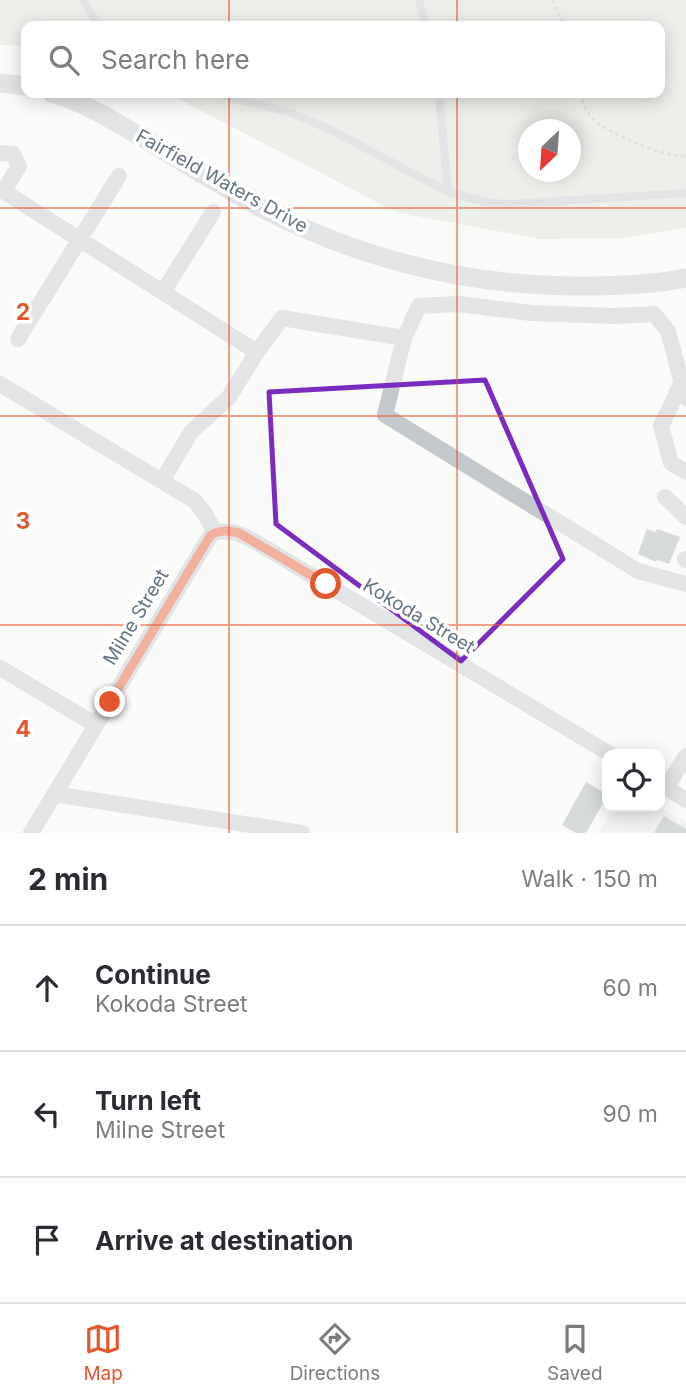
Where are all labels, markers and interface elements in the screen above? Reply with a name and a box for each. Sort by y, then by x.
search box [21,21,665,98]
icon: search [45,41,83,79]
text: Search here [101,44,250,75]
north arrow [518,119,581,182]
street label: Fairfield Waters Drive [132,124,312,238]
text: 2 [16,298,30,326]
text: 3 [16,507,30,535]
street label: Milne Street [98,565,174,669]
route start [310,568,341,599]
street label: Kokoda Street [359,574,479,658]
route end [94,686,125,717]
text: 4 [15,715,31,743]
map controls [602,749,665,812]
button: locate [602,749,665,812]
text: 2 min [28,861,108,897]
text: Walk · 150 m [521,865,658,893]
text: Continue [95,959,211,990]
icon: ahead [28,969,66,1007]
text: 60 m [603,974,658,1002]
text: Kokoda Street [95,990,248,1018]
text: Turn left [95,1085,201,1116]
icon: left [28,1095,66,1133]
text: 90 m [603,1100,658,1128]
text: Milne Street [95,1116,225,1144]
icon: arrive [28,1221,66,1259]
text: Arrive at destination [95,1225,354,1256]
tab: Map [83,1320,123,1385]
tab: Directions [290,1320,380,1385]
tab: Saved [547,1320,603,1385]

